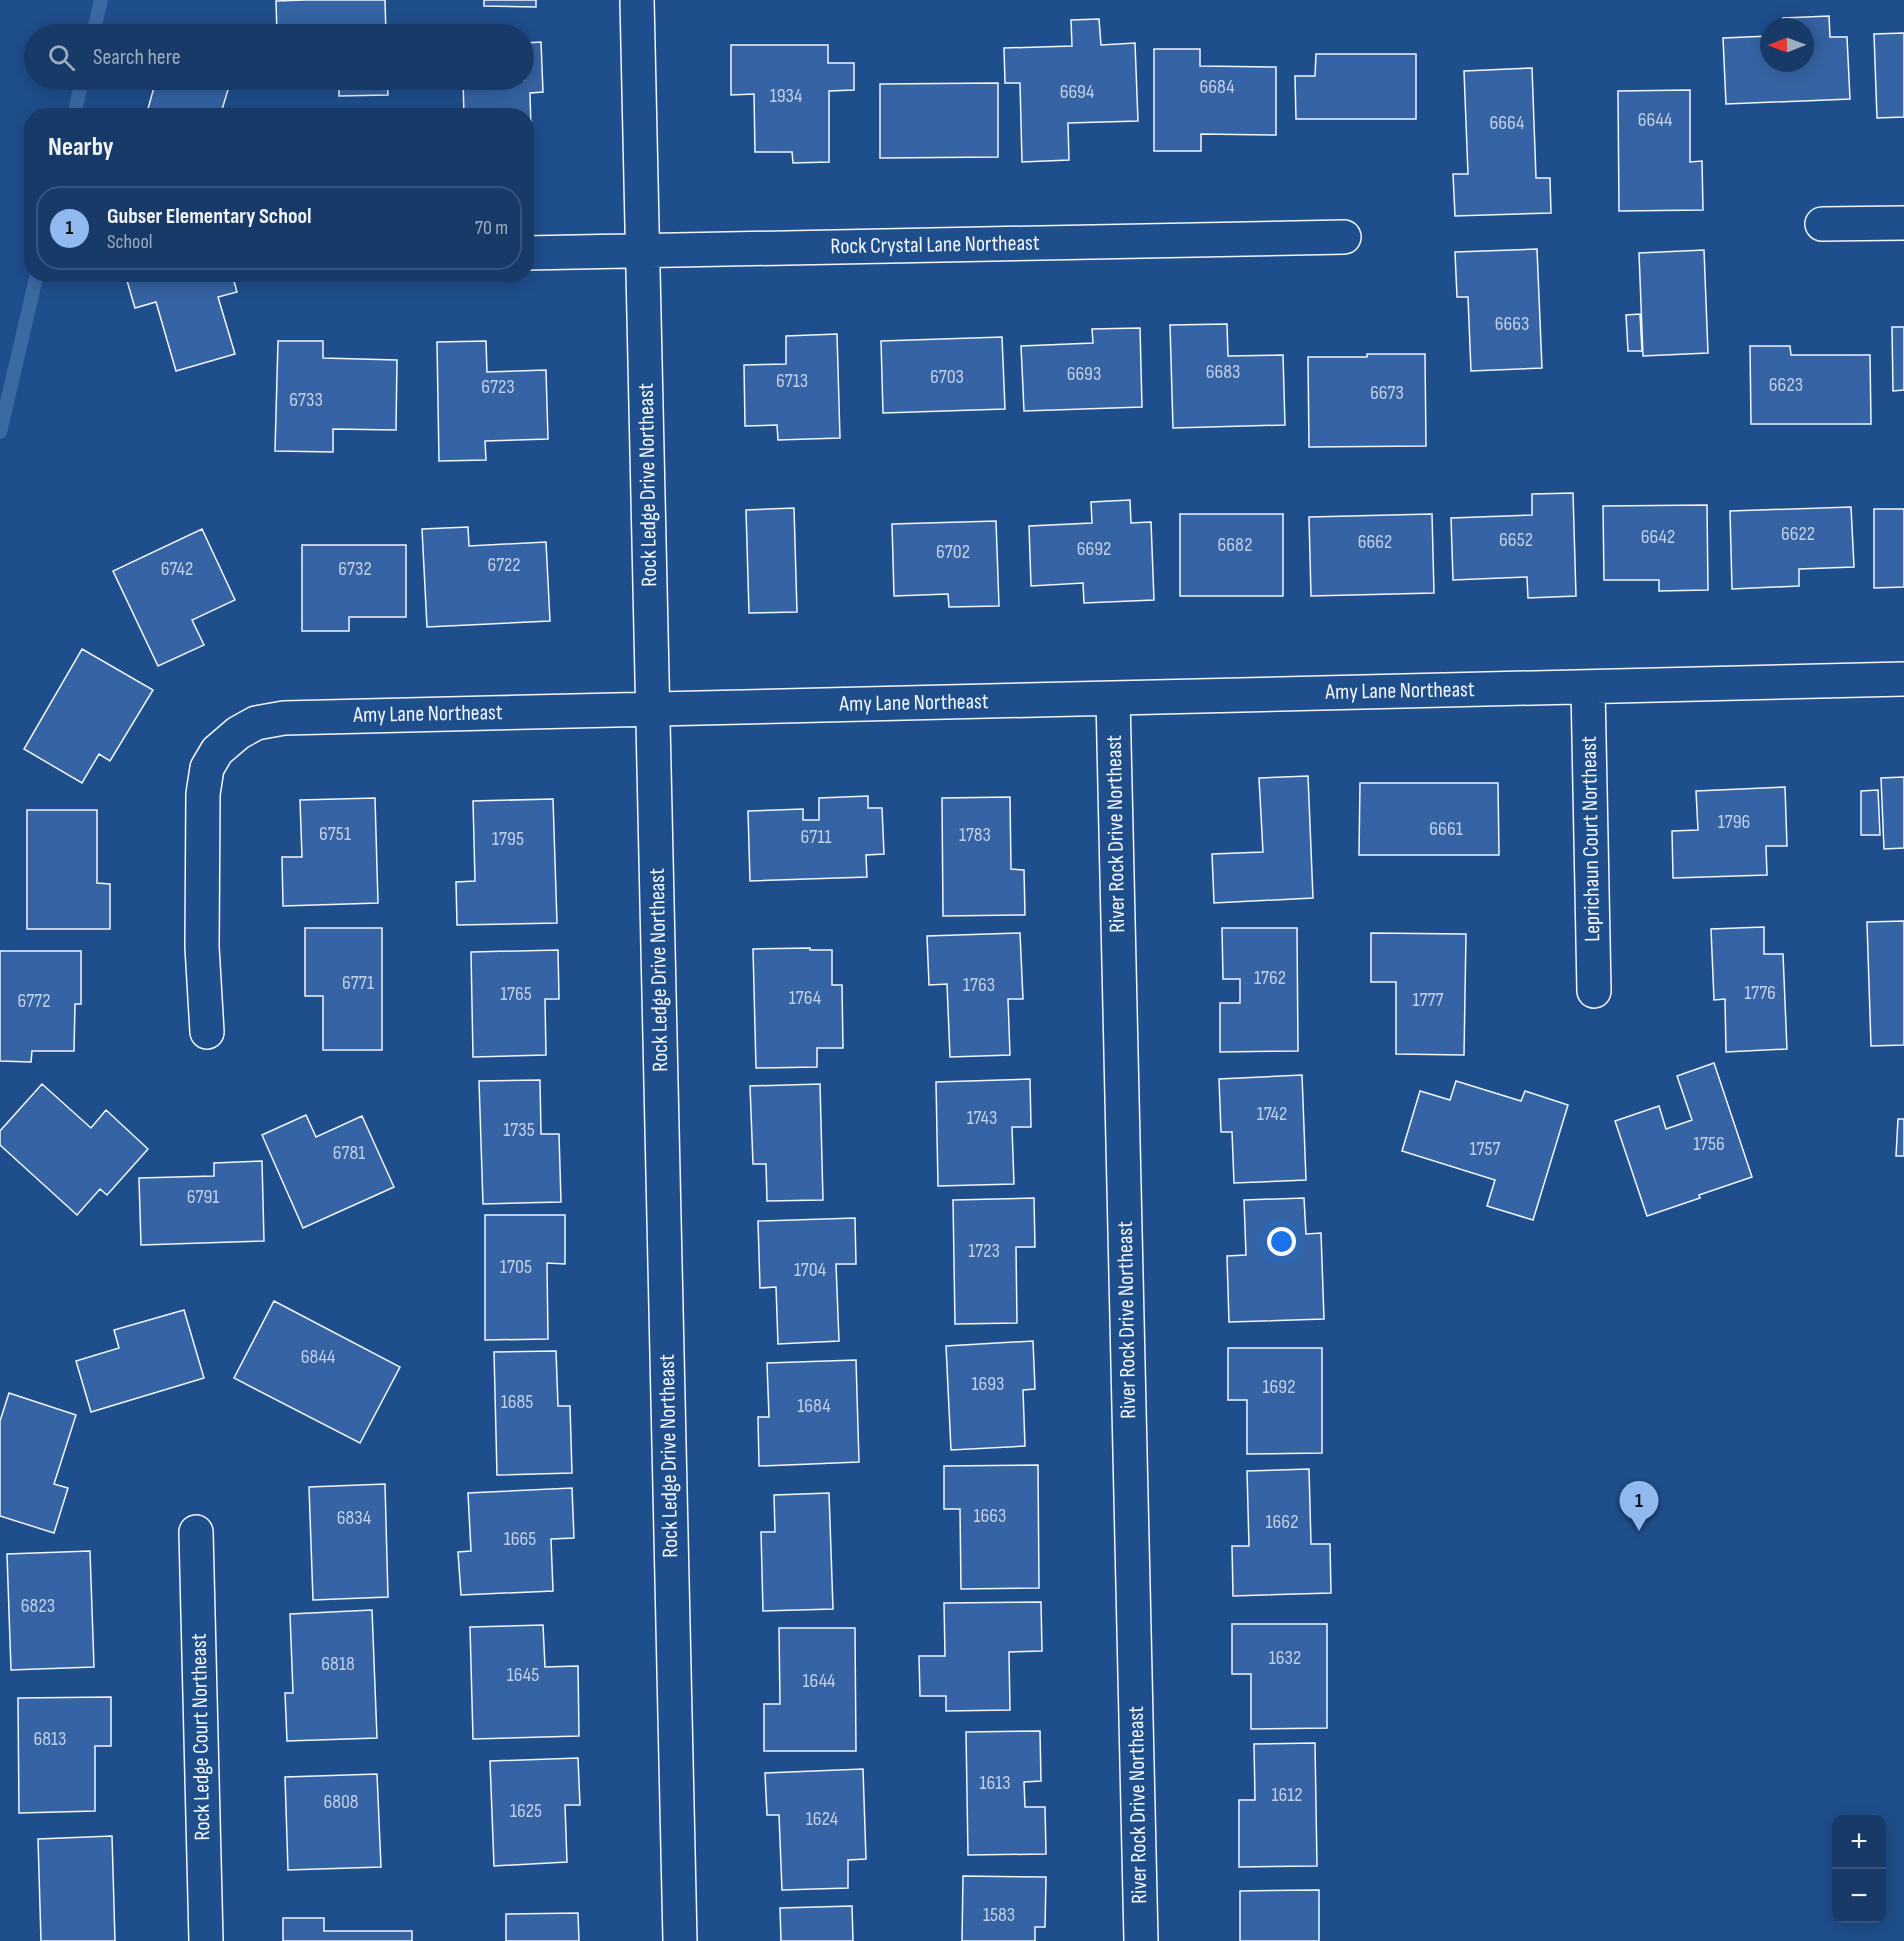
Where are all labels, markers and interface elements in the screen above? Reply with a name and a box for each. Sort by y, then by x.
north arrow [1760,18,1814,72]
search box [24,24,534,90]
icon: search [45,41,78,74]
text: Search here [93,44,180,71]
house number: 6684 [1199,75,1235,99]
house number: 6694 [1060,80,1094,104]
house number: 1934 [770,84,802,108]
house number: 6644 [1638,108,1672,132]
house number: 6664 [1490,111,1524,135]
text: Nearby [48,132,114,163]
text: Gubser Elementary School [107,203,312,230]
text: 1 [66,216,73,240]
text: 70 m [475,216,508,240]
text: School [107,230,152,254]
street label: Rock Crystal Lane Northeast [830,230,1040,260]
house number: 6663 [1495,312,1529,336]
house number: 6683 [1206,360,1240,384]
house number: 6693 [1067,362,1101,386]
house number: 6703 [930,365,964,389]
house number: 6713 [776,369,808,393]
house number: 6623 [1769,373,1803,397]
house number: 6723 [481,375,515,399]
house number: 6673 [1370,381,1404,405]
street label: Rock Ledge Drive Northeast [633,383,663,587]
house number: 6733 [289,388,323,412]
house number: 6622 [1781,522,1815,546]
house number: 6642 [1641,525,1675,549]
house number: 6652 [1499,528,1533,552]
house number: 6662 [1358,530,1392,554]
house number: 6682 [1218,533,1252,557]
house number: 6692 [1077,537,1111,561]
house number: 6702 [936,540,970,564]
house number: 6722 [487,553,521,577]
house number: 6742 [161,557,193,581]
house number: 6732 [338,557,372,581]
street label: Amy Lane Northeast [1324,676,1475,706]
street label: Amy Lane Northeast [838,688,989,718]
street label: Amy Lane Northeast [352,699,503,729]
street label: River Rock Drive Northeast [1101,735,1131,933]
street label: Leprichaun Court Northeast [1576,736,1606,942]
house number: 1796 [1718,810,1750,834]
house number: 6661 [1429,817,1463,841]
house number: 6751 [319,822,351,846]
house number: 1783 [959,823,991,847]
house number: 6711 [801,825,831,849]
house number: 1795 [492,827,524,851]
street label: Rock Ledge Drive Northeast [644,868,674,1072]
house number: 1762 [1254,966,1286,990]
house number: 6771 [342,971,374,995]
house number: 1763 [963,973,995,997]
house number: 1776 [1744,981,1776,1005]
house number: 1765 [500,982,532,1006]
house number: 1764 [789,986,821,1010]
house number: 1777 [1412,988,1444,1012]
house number: 6772 [17,989,51,1013]
house number: 1742 [1257,1102,1287,1126]
house number: 1743 [967,1106,997,1130]
house number: 1735 [503,1118,535,1142]
house number: 1756 [1693,1132,1725,1156]
house number: 1757 [1470,1137,1500,1161]
house number: 6781 [333,1141,365,1165]
house number: 6791 [187,1185,219,1209]
street label: River Rock Drive Northeast [1112,1221,1142,1419]
your location [1267,1227,1296,1256]
house number: 1723 [968,1239,1000,1263]
house number: 1705 [500,1255,532,1279]
house number: 1704 [794,1258,826,1282]
house number: 6844 [301,1345,335,1369]
street label: Rock Ledge Drive Northeast [654,1354,684,1558]
house number: 1693 [972,1372,1004,1396]
house number: 1692 [1263,1375,1295,1399]
house number: 1685 [501,1390,533,1414]
house number: 1684 [797,1394,831,1418]
pin: 1 [1620,1482,1658,1531]
house number: 1663 [974,1504,1006,1528]
house number: 6834 [337,1506,371,1530]
house number: 1662 [1266,1510,1298,1534]
house number: 1665 [504,1527,536,1551]
house number: 6823 [21,1594,55,1618]
street label: Rock Ledge Court Northeast [186,1633,216,1841]
house number: 1632 [1269,1646,1301,1670]
house number: 6818 [321,1652,355,1676]
house number: 1645 [507,1663,539,1687]
house number: 1644 [803,1669,835,1693]
street label: River Rock Drive Northeast [1123,1706,1153,1904]
house number: 6813 [34,1727,66,1751]
house number: 1613 [979,1771,1011,1795]
house number: 1612 [1271,1783,1303,1807]
house number: 6808 [323,1790,359,1814]
house number: 1625 [510,1799,542,1823]
house number: 1624 [806,1807,838,1831]
map controls [1832,1815,1886,1923]
button: + [1832,1815,1886,1869]
button: − [1832,1869,1886,1923]
house number: 1583 [983,1903,1015,1927]

